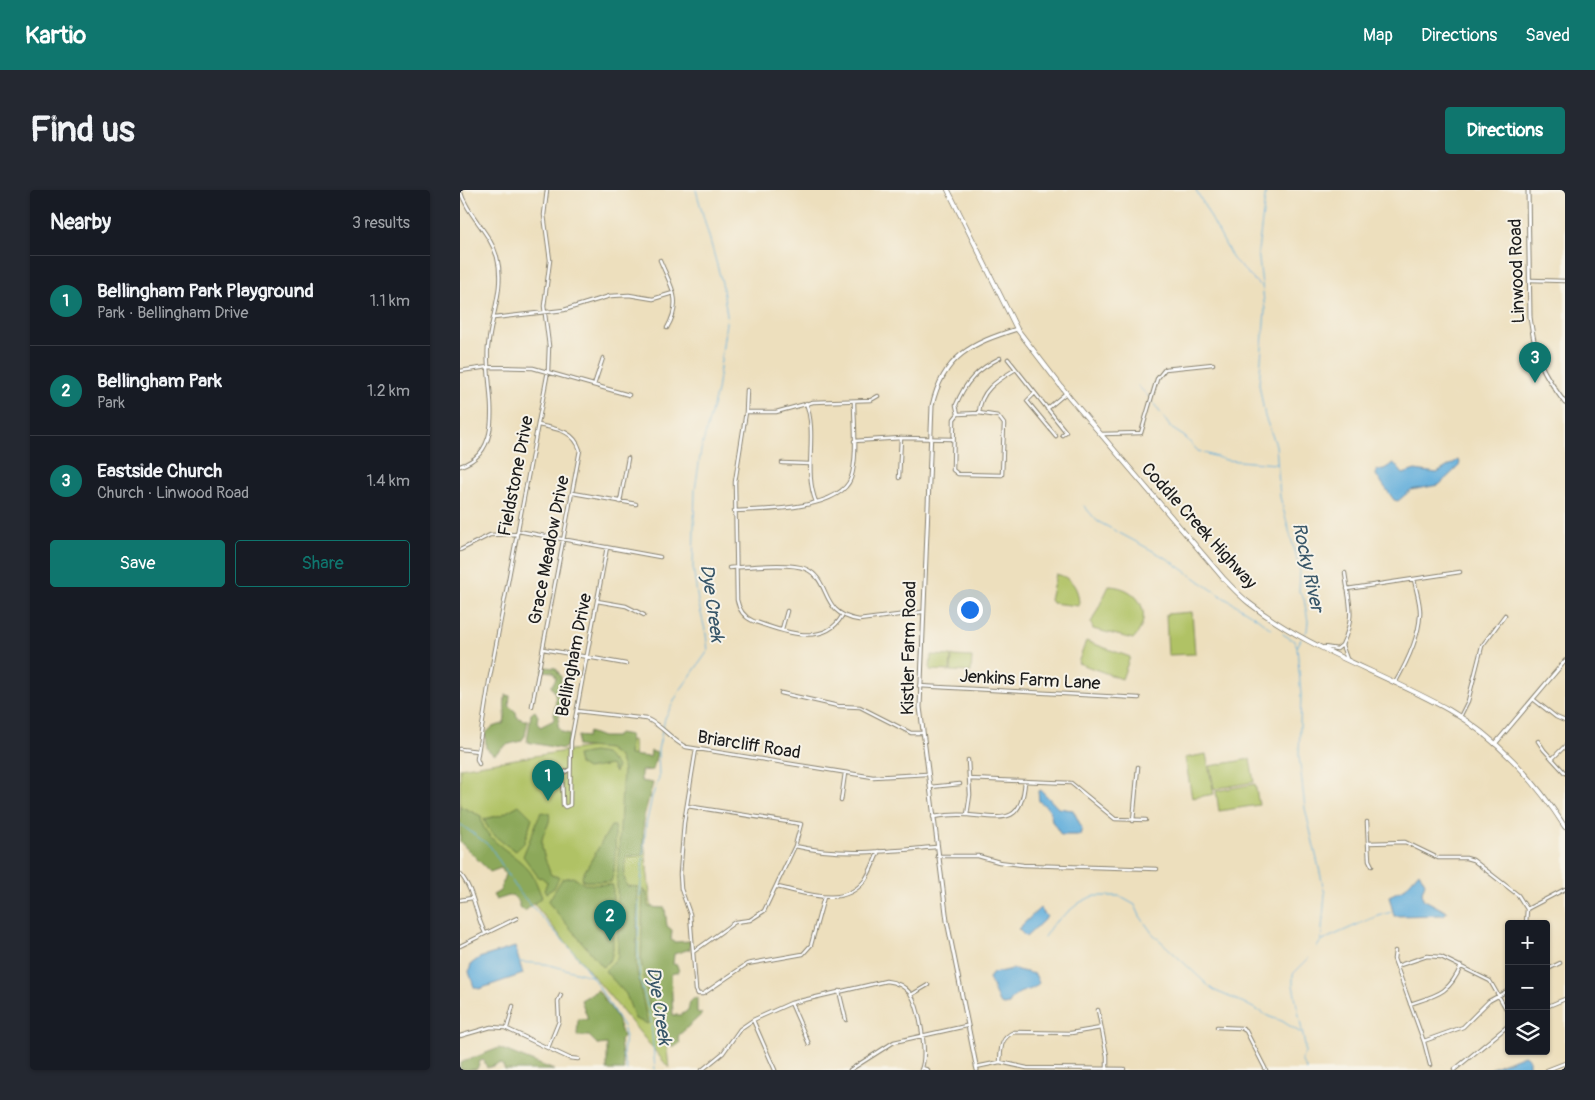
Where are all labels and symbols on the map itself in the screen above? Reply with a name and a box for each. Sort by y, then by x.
street label: Linwood Road [1504,218,1530,324]
pin: 3 [1519,342,1551,383]
street label: Fieldstone Drive [493,414,539,538]
street label: Coddle Creek Highway [1136,458,1262,594]
street label: Grace Meadow Drive [523,473,575,626]
water label: Rocky River [1287,520,1330,616]
water label: Dye Creek [695,563,730,645]
street label: Kistler Farm Road [896,581,922,715]
street label: Bellingham Drive [551,591,597,719]
your location [957,597,983,623]
street label: Jenkins Farm Lane [959,665,1101,695]
street label: Briarcliff Road [696,725,802,765]
pin: 1 [532,760,564,801]
pin: 2 [594,900,626,941]
water label: Dye Creek [641,966,677,1049]

